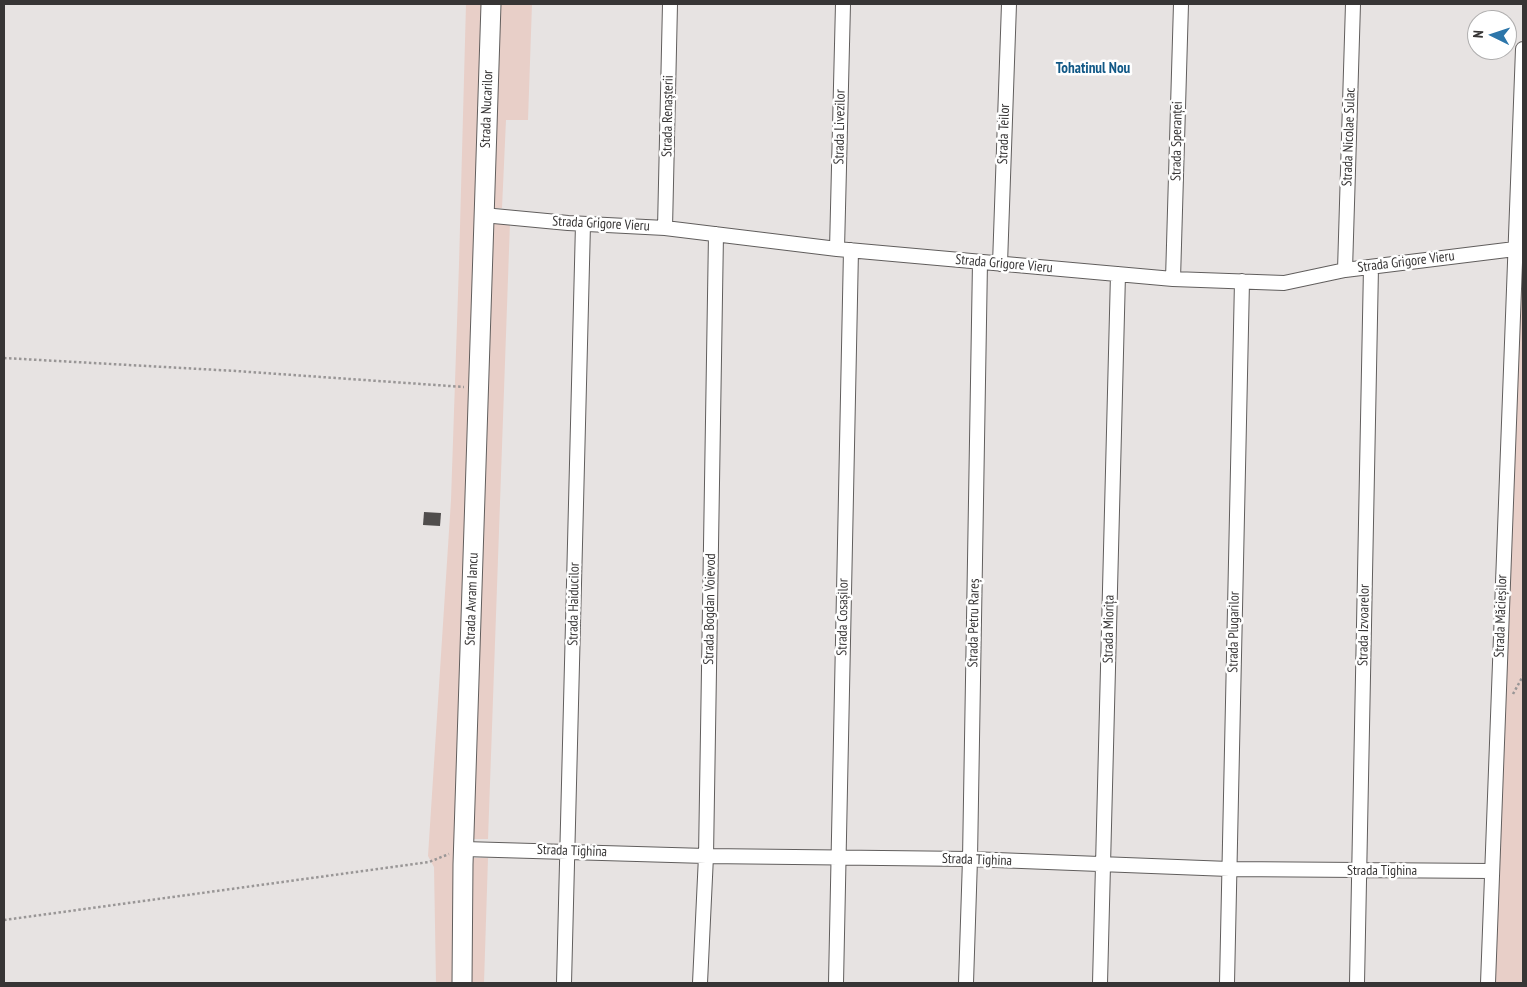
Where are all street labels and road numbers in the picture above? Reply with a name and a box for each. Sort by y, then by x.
street label: Strada Nucarilor [477,70,497,148]
street label: Strada Renașterii [659,75,677,157]
street label: Strada Nicolae Sulac [1339,87,1359,187]
street label: Strada Livezilor [831,89,849,165]
street label: Strada Speranței [1168,101,1186,181]
street label: Strada Teilor [995,103,1013,165]
street label: Strada Grigore Vieru [552,213,650,235]
street label: Strada Grigore Vieru [1357,248,1455,276]
street label: Strada Grigore Vieru [955,251,1053,277]
street label: Strada Avram Iancu [462,552,482,646]
street label: Strada Bogdan Voievod [701,553,719,665]
street label: Strada Haiducilor [565,562,583,646]
street label: Strada Măcieșilor [1491,574,1511,658]
street label: Strada Cosașilor [834,578,852,656]
street label: Strada Petru Rareș [965,578,983,668]
street label: Strada Izvoarelor [1355,584,1373,666]
street label: Strada Plugarilor [1225,591,1243,673]
street label: Strada Miorița [1100,595,1118,663]
street label: Strada Tighina [537,841,607,861]
street label: Strada Tighina [942,850,1012,870]
street label: Strada Tighina [1347,863,1417,879]

